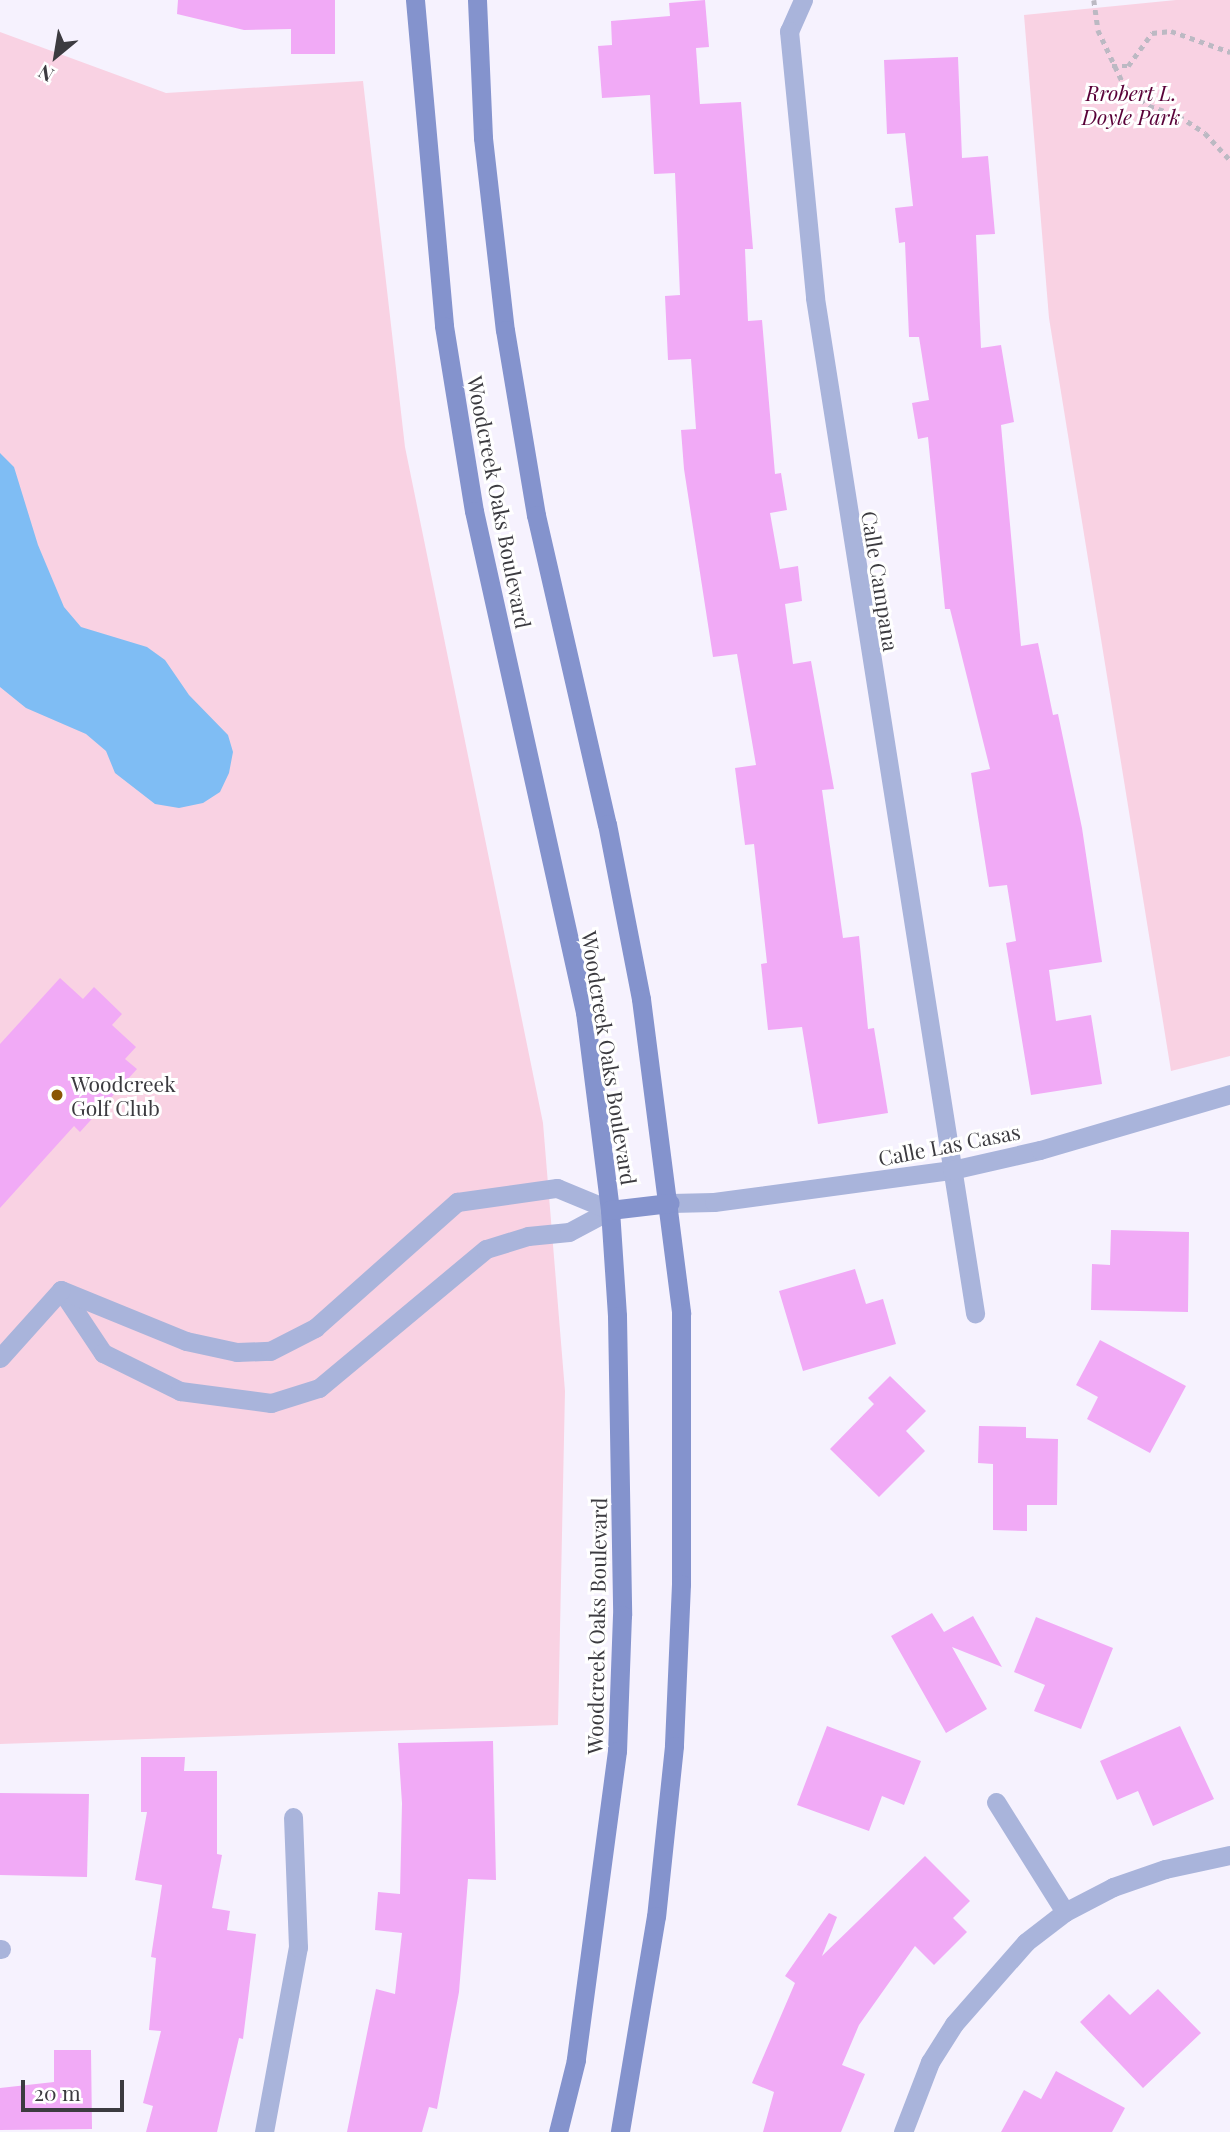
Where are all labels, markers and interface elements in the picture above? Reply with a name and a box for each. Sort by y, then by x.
north arrow [21,21,91,91]
text: N [33,59,58,89]
park label: Rrobert L. Doyle Park [1082,79,1180,129]
street label: Woodcreek Oaks Boulevard [463,373,537,631]
street label: Calle Campana [857,509,905,653]
street label: Woodcreek Oaks Boulevard [577,929,643,1187]
place label: Woodcreek Golf Club [71,1070,176,1120]
marker: Woodcreek Golf Club [49,1087,65,1103]
street label: Calle Las Casas [876,1118,1022,1170]
street label: Woodcreek Oaks Boulevard [581,1497,611,1755]
scale bar [24,2066,128,2110]
text: 20 m [34,2078,81,2106]

